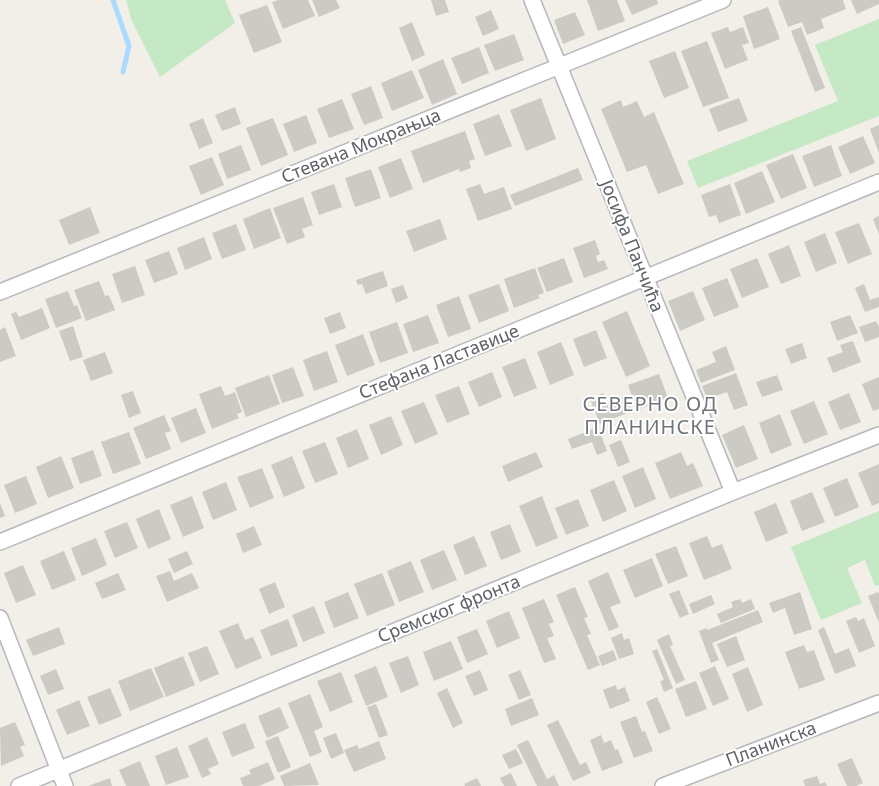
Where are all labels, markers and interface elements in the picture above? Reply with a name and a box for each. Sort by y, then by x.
street label: Стевана Мокрањца [277,102,444,188]
street label: Јосифа Панчића [595,174,670,315]
street label: Стефана Ластавице [355,318,522,404]
district label: СЕВЕРНО ОД ПЛАНИНСКЕ [582,390,718,440]
street label: Сремског фронта [374,568,524,648]
street label: Планинска [722,715,819,771]

